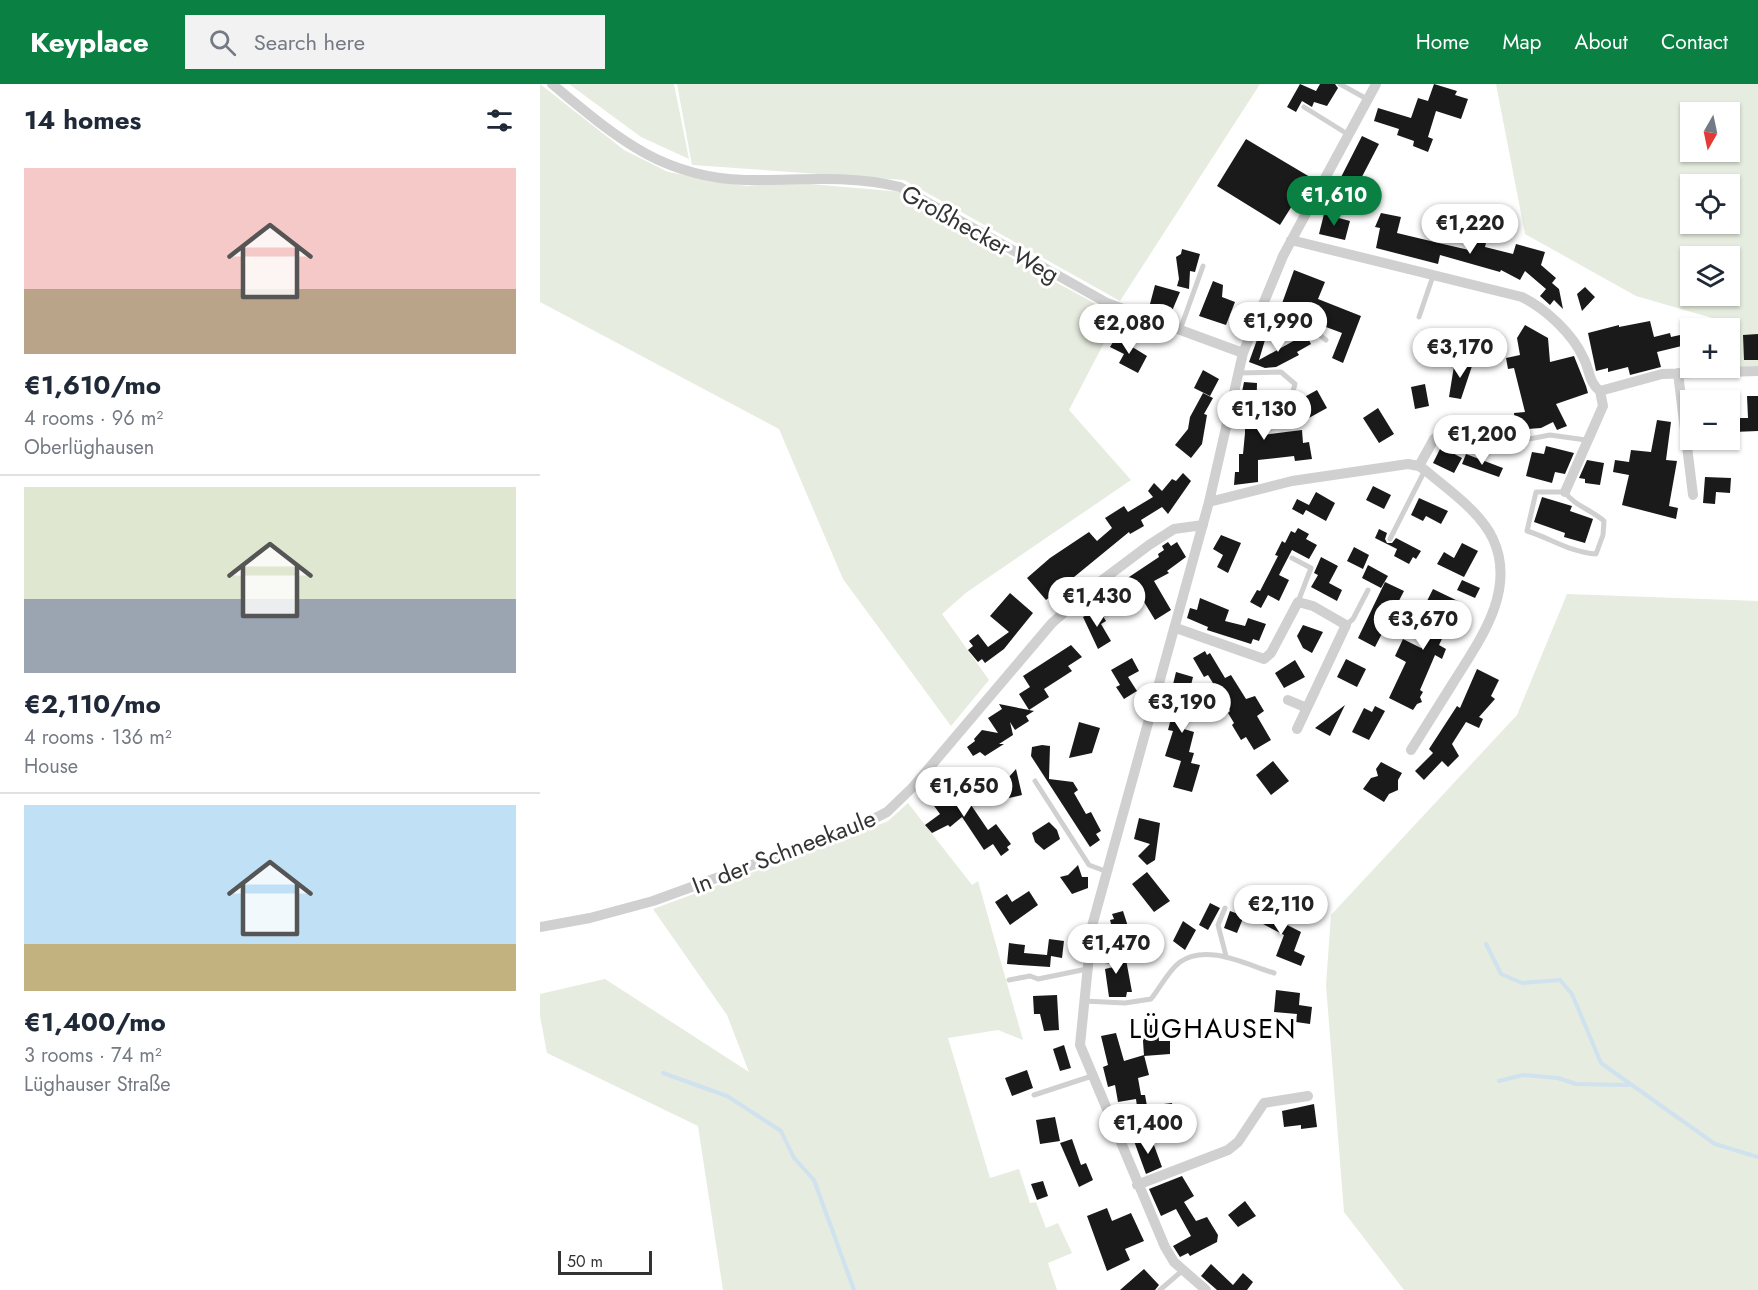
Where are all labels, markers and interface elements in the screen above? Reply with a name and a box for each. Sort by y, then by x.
search box [185,15,605,69]
text: Keyplace [30,22,149,63]
icon: search [206,26,239,59]
text: Search here [254,26,365,58]
text: Home [1416,27,1469,57]
text: Map [1502,27,1542,57]
text: About [1575,27,1628,57]
text: Contact [1661,27,1728,57]
text: 14 homes [24,101,141,139]
north arrow [1680,102,1740,162]
map controls [1680,102,1740,450]
icon: filters [483,104,516,137]
button: locate [1680,174,1740,234]
street label: Großhecker Weg [895,176,1065,291]
pin: €1,610 [1285,176,1383,227]
text: €1,610 [1301,181,1367,210]
pin: €1,220 [1421,204,1519,255]
icon: home [216,207,324,315]
text: €1,220 [1435,209,1505,238]
button: layers [1680,246,1740,306]
pin: €1,990 [1229,302,1327,353]
pin: €2,080 [1080,304,1178,355]
text: €1,990 [1243,307,1313,336]
text: €2,080 [1093,309,1165,338]
button: + [1680,318,1740,378]
pin: €3,170 [1411,328,1509,379]
text: €3,170 [1426,333,1494,362]
text: €1,610/mo [24,366,161,404]
pin: €1,130 [1215,390,1313,441]
button: − [1680,390,1740,450]
text: €1,130 [1231,395,1297,424]
text: 4 rooms · 96 m² [24,404,163,433]
pin: €1,200 [1433,415,1531,466]
text: €1,200 [1447,420,1517,449]
text: Oberlüghausen [24,433,154,462]
icon: home [216,526,324,634]
pin: €1,430 [1048,577,1146,628]
text: €1,430 [1062,582,1132,611]
pin: €3,670 [1374,600,1472,651]
text: €3,670 [1388,605,1458,634]
pin: €3,190 [1133,683,1231,734]
text: €2,110/mo [24,685,161,723]
text: €3,190 [1148,688,1216,717]
text: 4 rooms · 136 m² [24,723,172,752]
text: House [24,752,78,781]
pin: €1,650 [915,767,1013,818]
text: €1,650 [929,772,999,801]
street label: In der Schneekaule [687,800,881,903]
icon: home [216,844,324,952]
pin: €2,110 [1232,885,1330,936]
text: €2,110 [1248,890,1314,919]
pin: €1,470 [1067,924,1165,975]
text: €1,470 [1081,929,1151,958]
text: €1,400/mo [24,1003,166,1041]
district label: LÜGHAUSEN [1129,1009,1297,1048]
text: 3 rooms · 74 m² [24,1041,162,1070]
text: Lüghauser Straße [24,1070,171,1099]
pin: €1,400 [1099,1104,1197,1155]
text: €1,400 [1113,1109,1183,1138]
scale bar [558,1248,652,1276]
text: 50 m [567,1250,603,1273]

